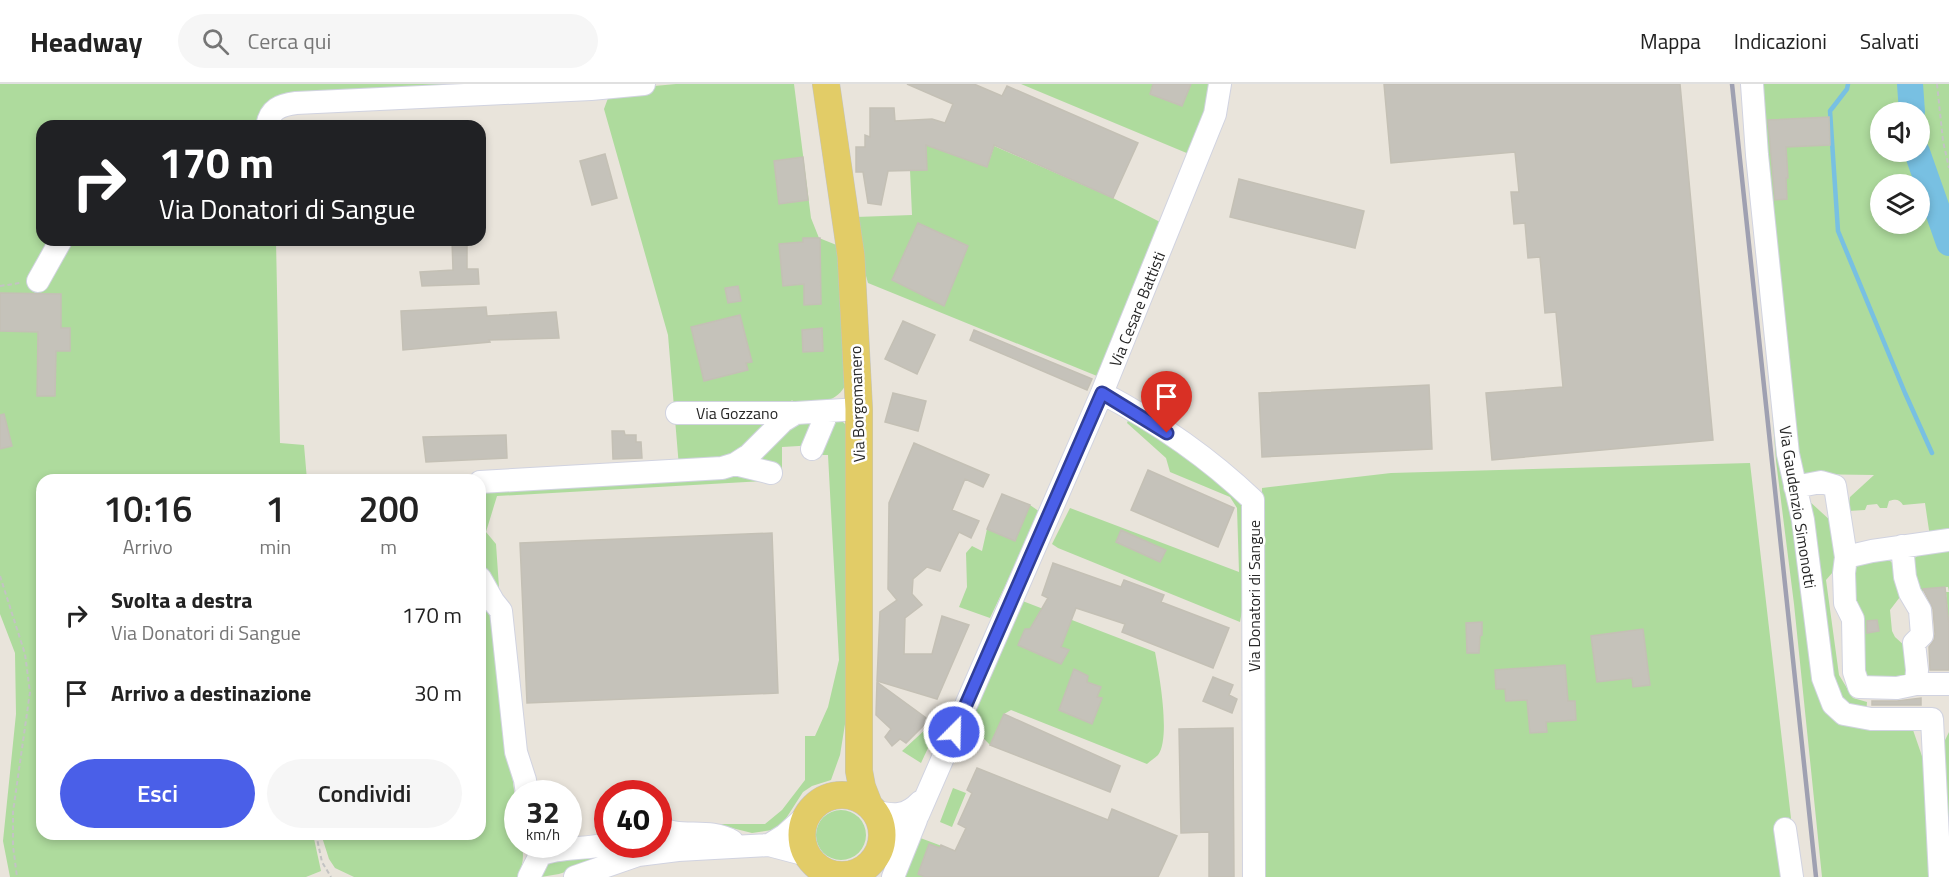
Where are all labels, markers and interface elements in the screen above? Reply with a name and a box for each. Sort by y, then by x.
search box [178,14,598,68]
text: Headway [30,20,142,63]
text: Cerca qui [247,24,331,58]
icon: search [199,25,232,58]
text: Mappa [1640,25,1701,57]
text: Indicazioni [1734,25,1827,57]
text: Salvati [1860,25,1919,57]
map controls [1870,102,1930,234]
button: sound [1870,102,1930,162]
text: 170 m [159,130,274,194]
icon: right [60,144,138,222]
button: layers [1870,174,1930,234]
text: Via Donatori di Sangue [159,188,415,229]
street label: Via Cesare Battisti [1103,248,1171,370]
street label: Via Borgomanero [843,345,871,463]
pin [1141,371,1192,433]
icon: arrive [1150,380,1183,413]
street label: Via Gozzano [696,401,778,425]
street label: Via Gaudenzio Simonotti [1773,424,1823,590]
text: 10:16 [103,481,192,536]
text: 1 [265,481,285,536]
text: 200 [358,481,419,536]
street label: Via Donatori di Sangue [1242,520,1266,672]
text: Arrivo [123,531,173,562]
text: min [259,531,291,562]
text: m [380,531,397,562]
text: Svolta a destra [111,583,253,617]
text: 170 m [402,598,462,632]
icon: right [60,599,93,632]
text: Via Donatori di Sangue [111,617,301,648]
text: Arrivo a destinazione [111,676,311,710]
text: 30 m [414,676,462,710]
icon: arrive [60,677,93,710]
position arrow [922,700,986,764]
button: Esci [60,759,255,828]
button: Condividi [267,759,462,828]
speed limit sign: 40 [594,780,672,858]
text: 32 [526,789,560,835]
text: km/h [526,823,560,846]

